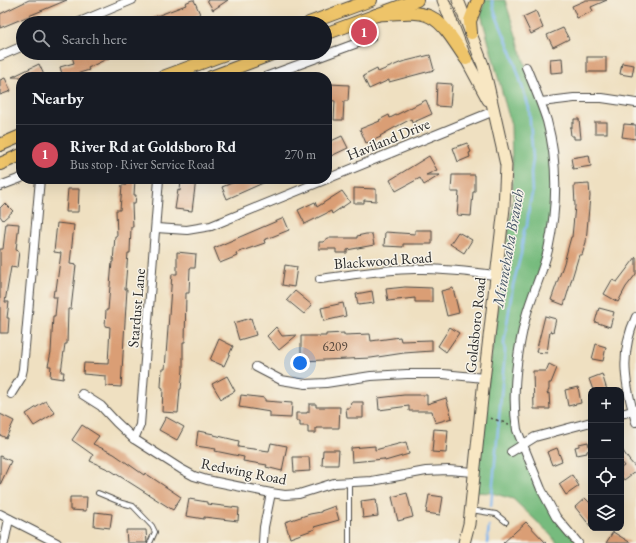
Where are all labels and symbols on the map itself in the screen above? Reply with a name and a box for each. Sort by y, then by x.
pin: 1 [351,17,377,47]
street label: Haviland Drive [344,114,433,164]
water label: Minnehaha Branch [487,187,529,309]
street label: Blackwood Road [333,247,433,273]
street label: Stardust Lane [123,268,149,348]
street label: Goldsboro Road [461,276,490,374]
house number: 6209 [323,338,348,355]
your location [290,353,310,373]
street label: Redwing Road [200,453,289,489]

